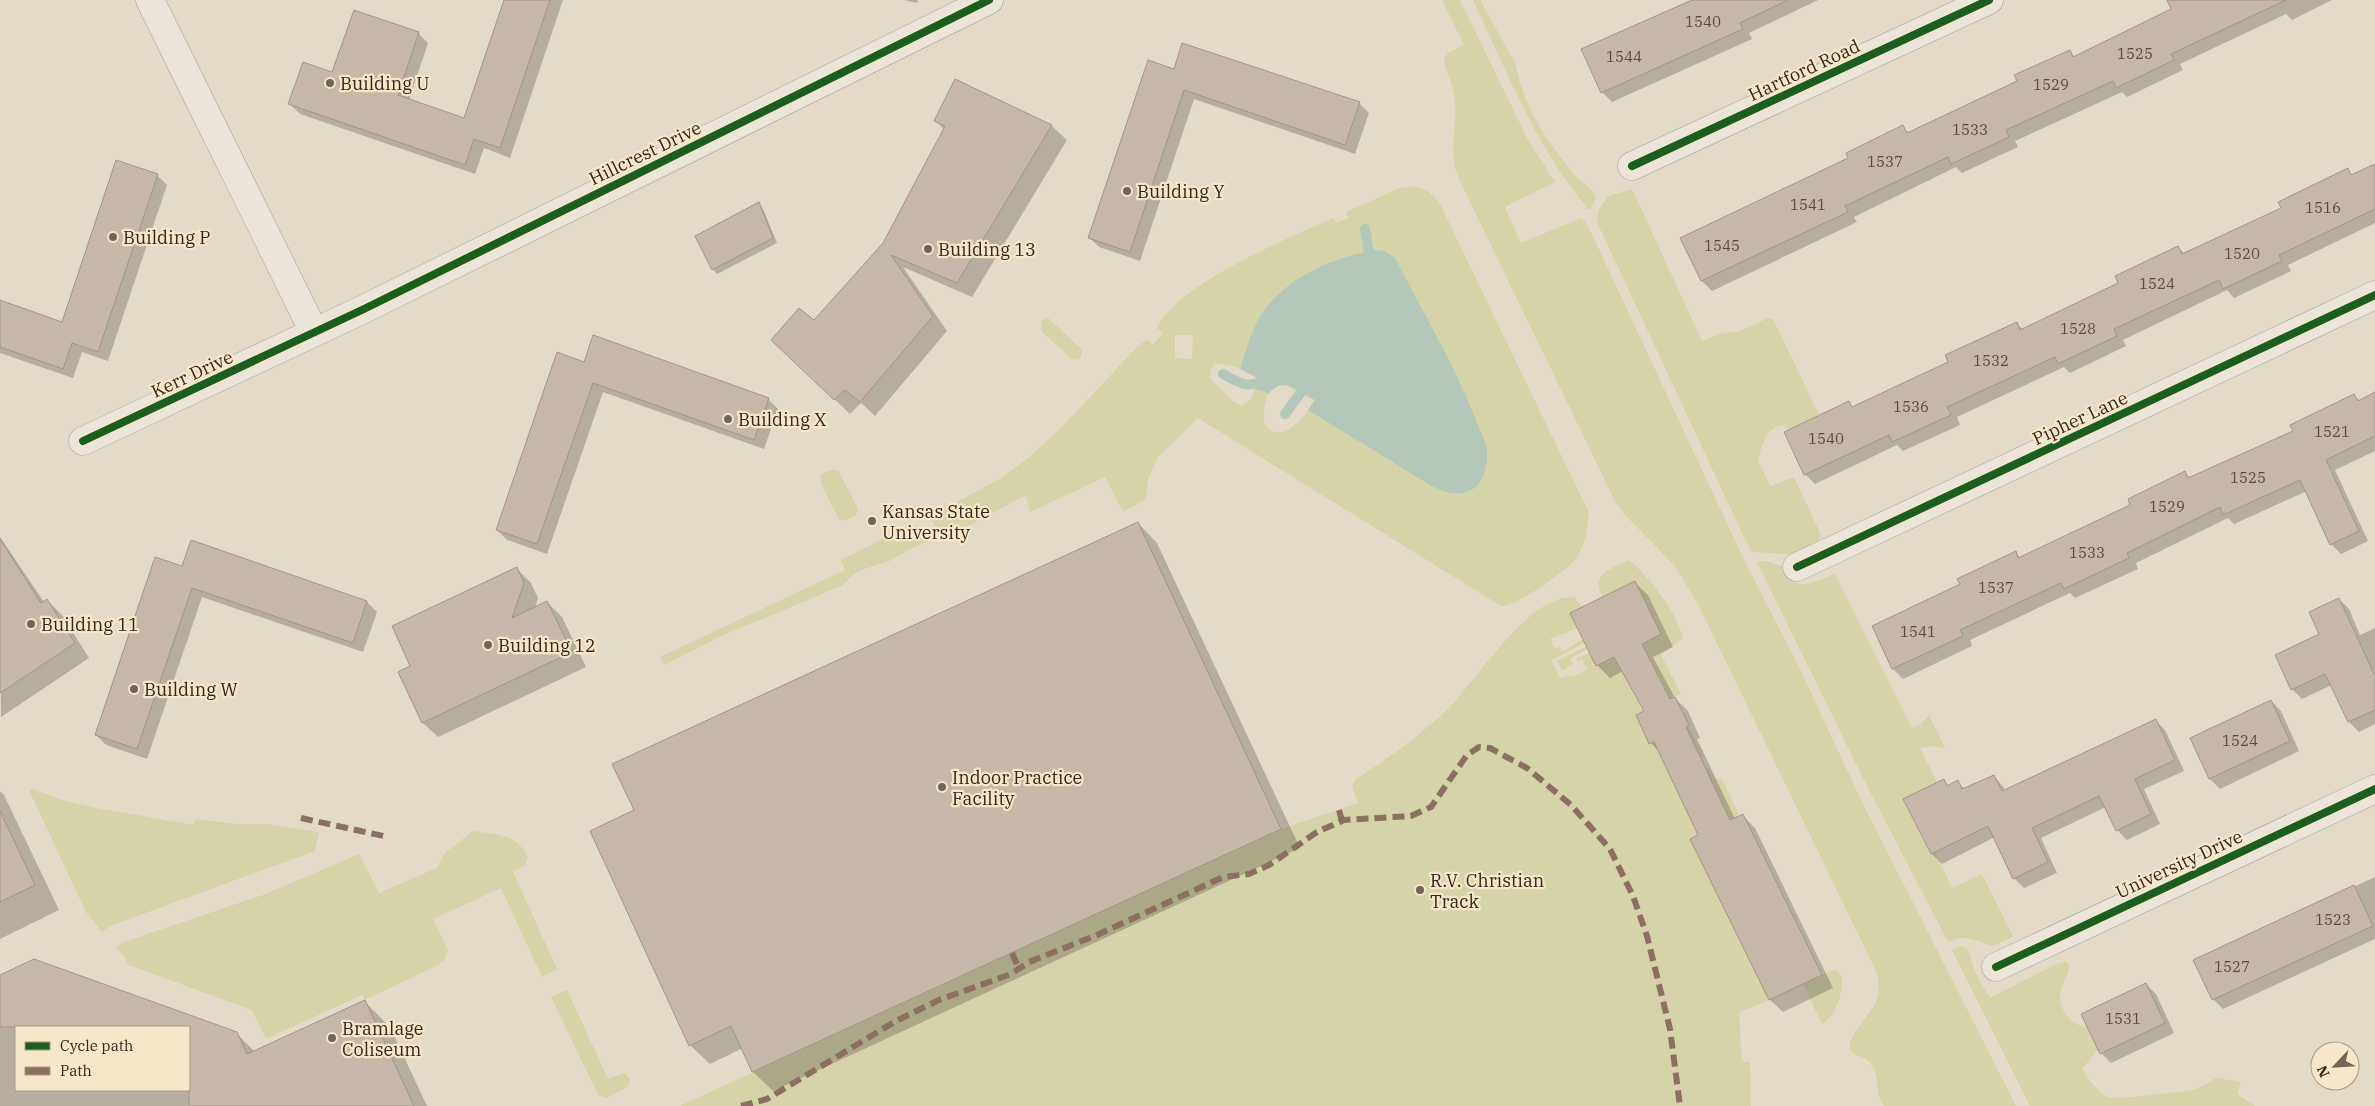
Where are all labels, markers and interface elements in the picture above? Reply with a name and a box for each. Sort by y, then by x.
house number: 1540 [1685,12,1721,31]
street label: Hartford Road [1744,34,1864,106]
house number: 1525 [2117,44,2153,63]
house number: 1544 [1606,47,1642,66]
place label: Building U [340,72,429,95]
house number: 1529 [2033,75,2069,94]
marker: Building U [324,77,336,89]
street label: Hillcrest Drive [585,116,705,190]
house number: 1533 [1952,120,1988,139]
house number: 1537 [1867,152,1903,171]
place label: Building Y [1137,180,1225,203]
marker: Building Y [1121,185,1133,197]
house number: 1541 [1790,195,1826,214]
house number: 1516 [2305,198,2341,217]
place label: Building P [123,226,210,249]
marker: Building P [107,231,119,243]
house number: 1545 [1704,236,1740,255]
place label: Building 13 [938,238,1036,261]
marker: Building 13 [922,243,934,255]
house number: 1520 [2224,244,2260,263]
house number: 1524 [2139,274,2175,293]
house number: 1528 [2060,319,2096,338]
street label: Kerr Drive [147,345,237,403]
house number: 1532 [1973,351,2009,370]
street label: Pipher Lane [2029,386,2131,450]
house number: 1536 [1893,397,1929,416]
place label: Building X [738,408,826,431]
marker: Building X [722,413,734,425]
house number: 1521 [2314,422,2350,441]
house number: 1540 [1808,429,1844,448]
house number: 1525 [2230,468,2266,487]
house number: 1529 [2149,497,2185,516]
place label: Kansas State University [882,500,990,544]
marker: Kansas State University [866,515,878,527]
house number: 1533 [2069,543,2105,562]
house number: 1537 [1978,578,2014,597]
place label: Building 11 [41,613,139,636]
marker: Building 11 [25,618,37,630]
house number: 1541 [1900,622,1936,641]
place label: Building 12 [498,634,596,657]
marker: Building 12 [482,639,494,651]
place label: Building W [144,678,238,701]
marker: Building W [128,683,140,695]
house number: 1524 [2222,731,2258,750]
place label: Indoor Practice Facility [952,766,1082,810]
marker: Indoor Practice Facility [936,781,948,793]
street label: University Drive [2112,825,2246,903]
place label: R.V. Christian Track [1430,869,1544,913]
marker: R.V. Christian Track [1414,884,1426,896]
house number: 1523 [2315,910,2351,929]
house number: 1527 [2214,957,2250,976]
house number: 1531 [2105,1009,2141,1028]
place label: Bramlage Coliseum [342,1017,424,1061]
legend [15,1026,190,1091]
marker: Bramlage Coliseum [326,1032,338,1044]
text: Cycle path [60,1036,133,1055]
north arrow [2310,1041,2360,1091]
text: Path [60,1061,92,1080]
text: N [2313,1063,2334,1080]

